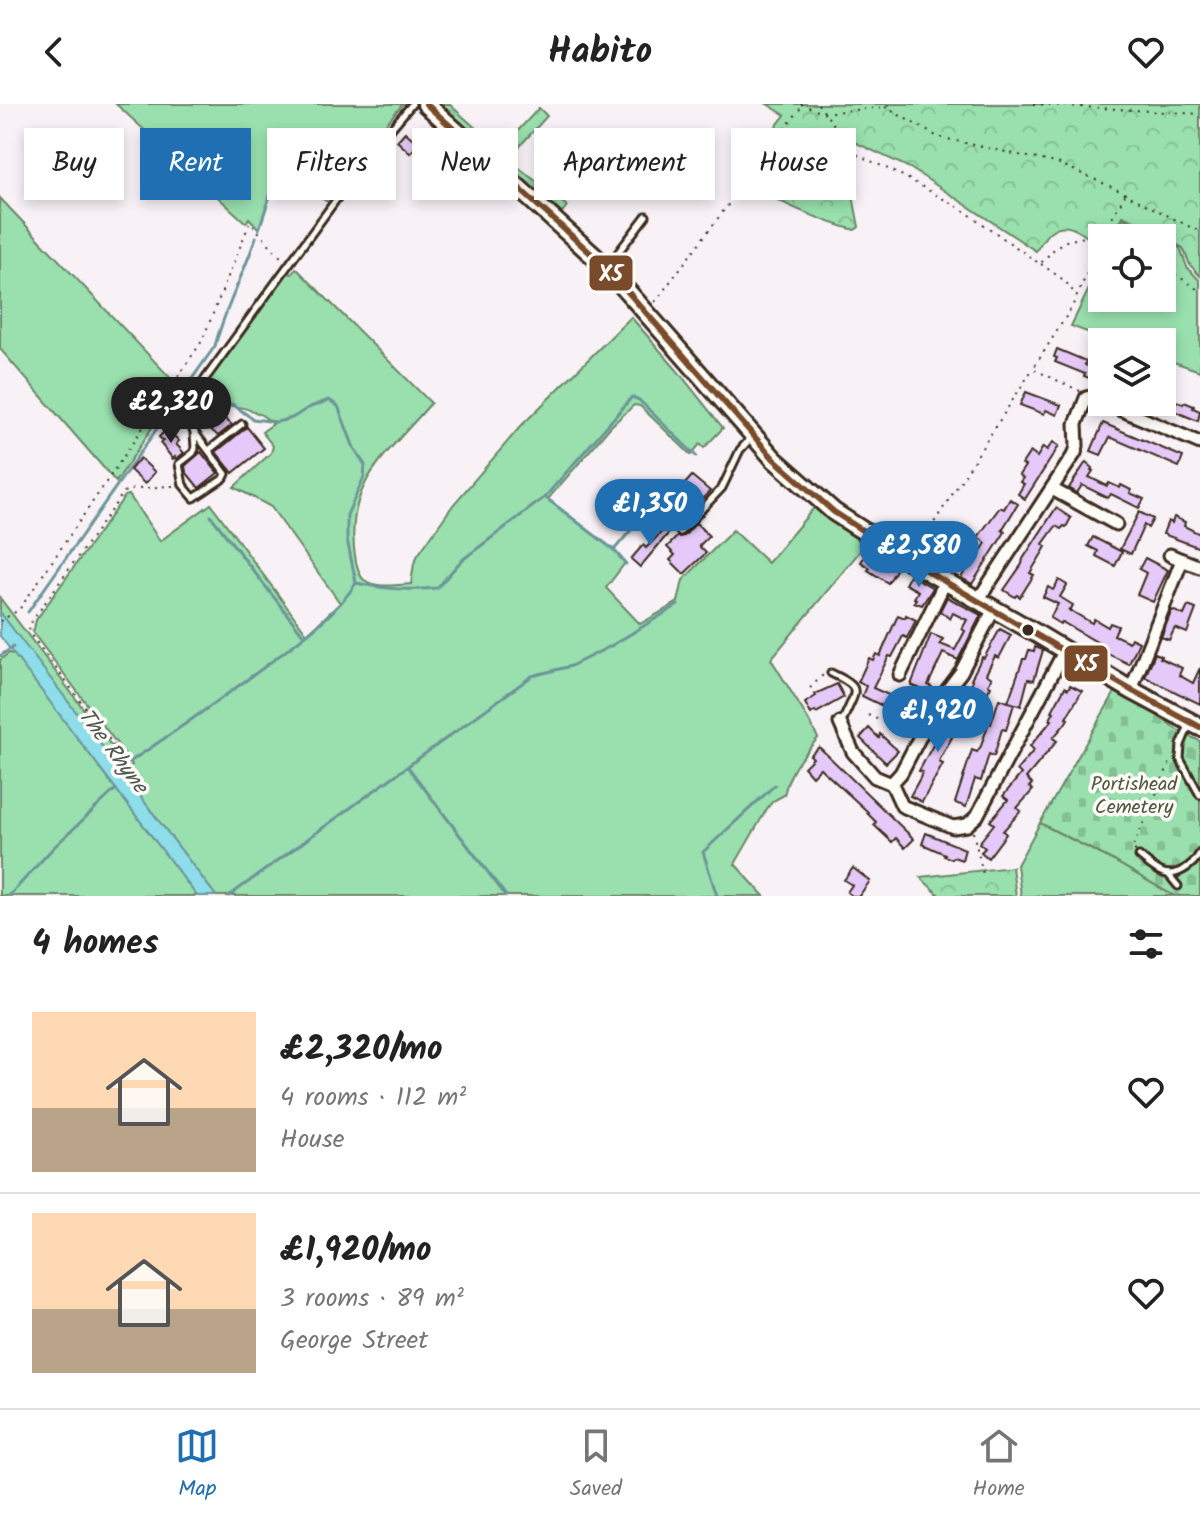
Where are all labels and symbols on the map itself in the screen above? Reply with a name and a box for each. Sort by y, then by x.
line badge: X5 [588,254,634,292]
text: X5 [598,258,625,293]
pin: £2,320 [106,377,236,445]
pin: £1,350 [585,479,715,547]
pin: £2,580 [854,521,984,589]
unlabelled marker [1020,622,1036,638]
line badge: X5 [1063,644,1109,683]
text: X5 [1073,648,1100,683]
pin: £1,920 [873,686,1003,754]
water label: The Rhyne [68,701,157,803]
park label: Portishead Cemetery [1091,769,1178,824]

